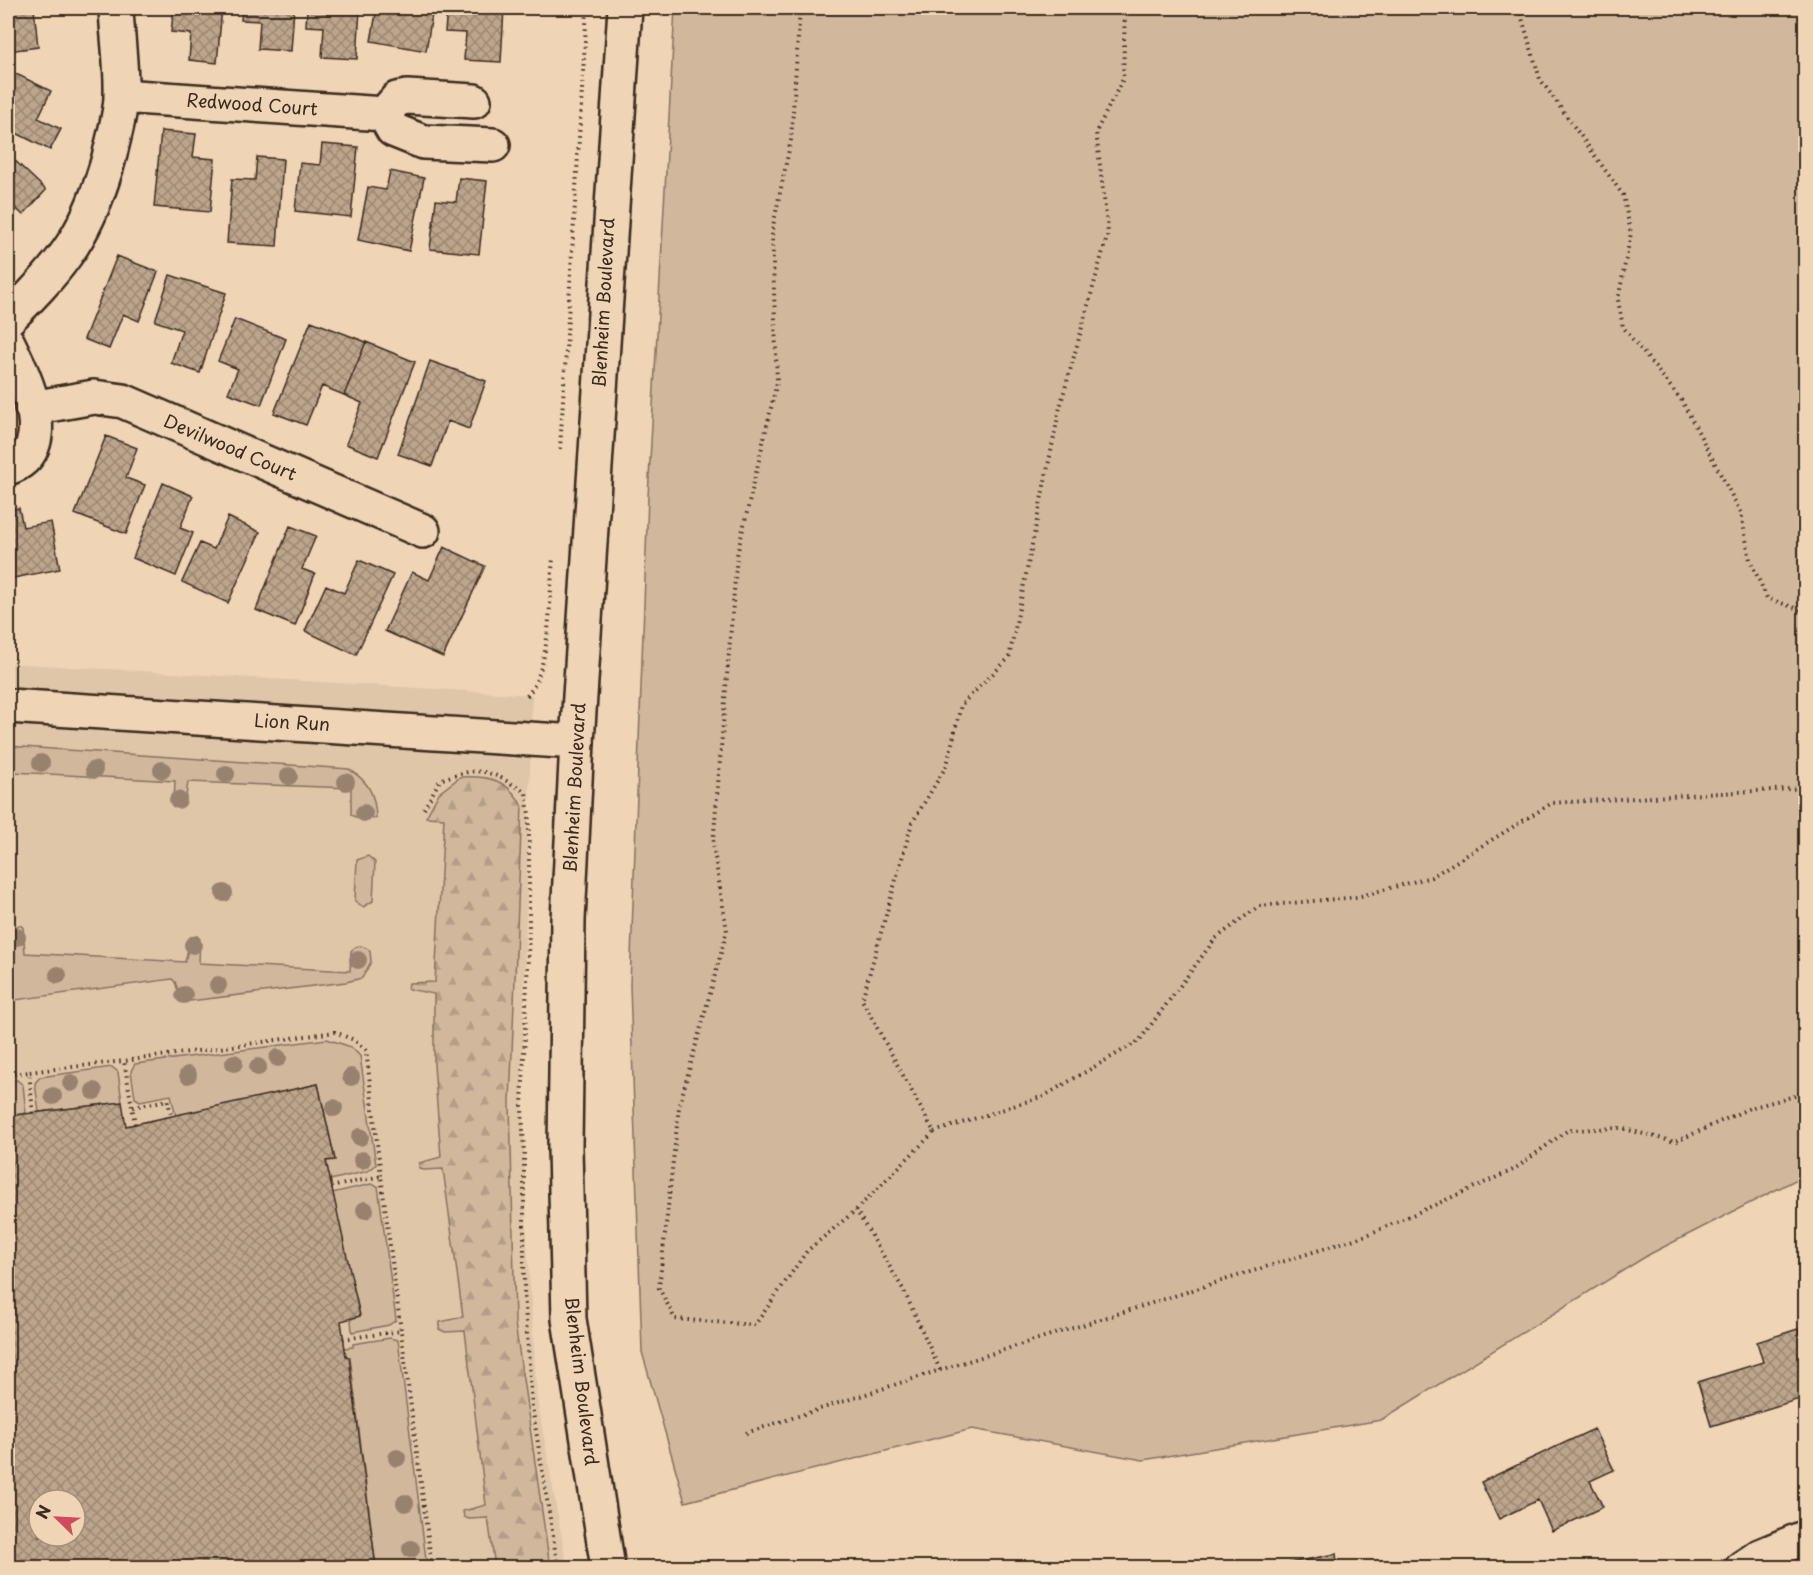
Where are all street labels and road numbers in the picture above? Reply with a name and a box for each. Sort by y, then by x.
street label: Redwood Court [186,85,319,122]
street label: Blenheim Boulevard [585,217,620,389]
street label: Devilwood Court [160,406,301,487]
street label: Blenheim Boulevard [556,702,591,874]
street label: Lion Run [253,706,331,737]
street label: Blenheim Boulevard [559,1295,606,1467]

